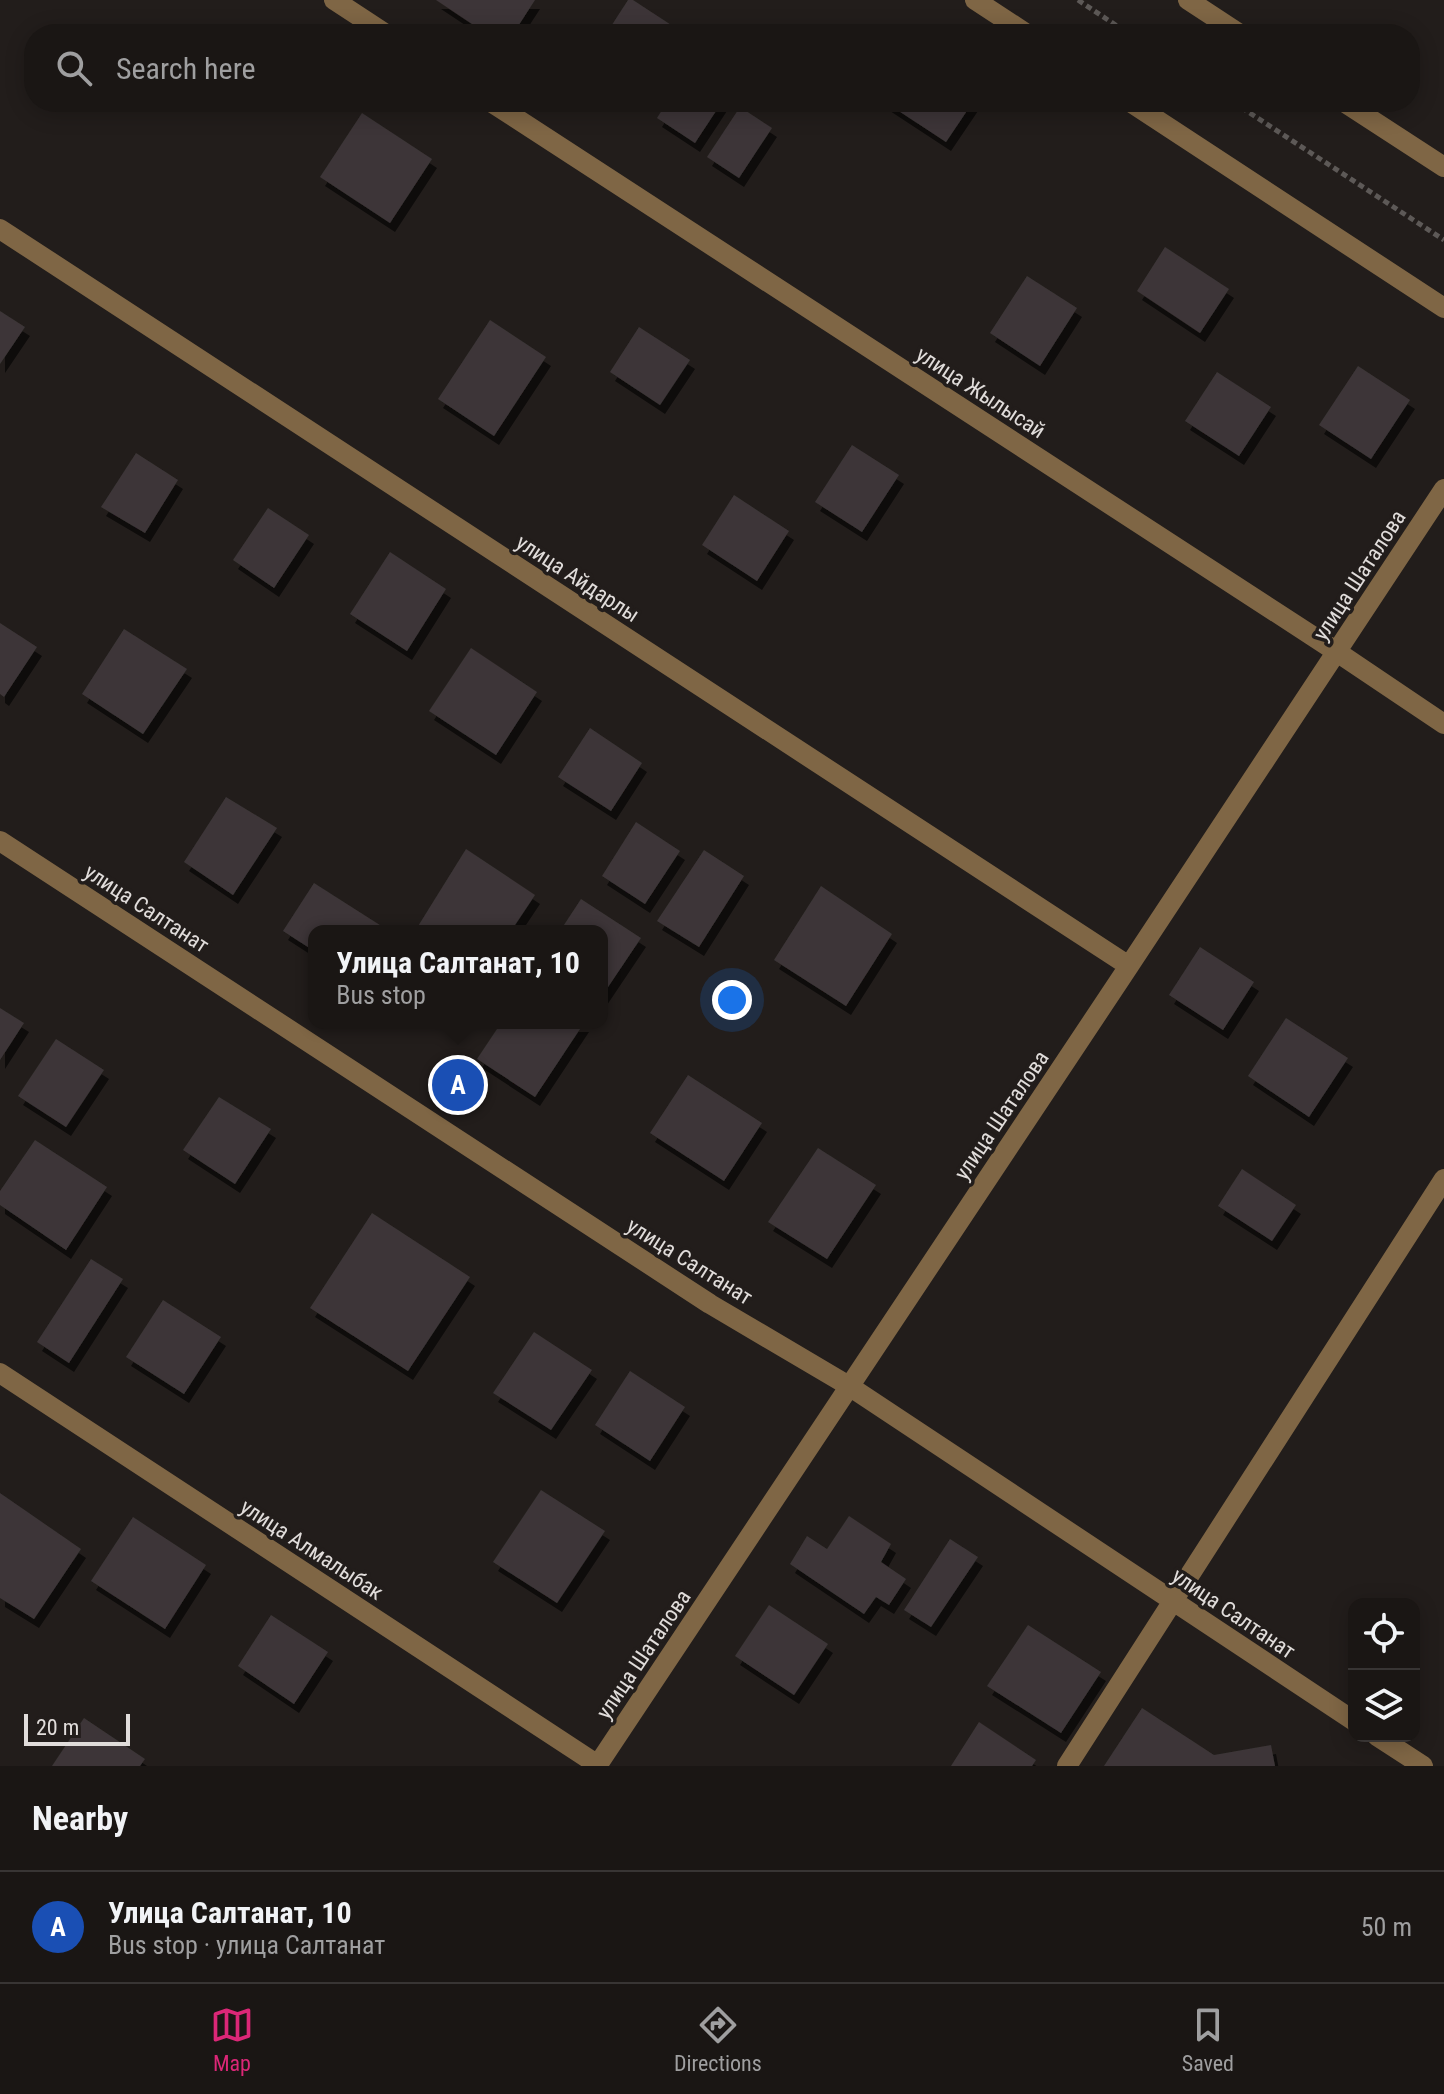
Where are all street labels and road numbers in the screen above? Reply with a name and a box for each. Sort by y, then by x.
street label: улица Жылысай [912,341,1050,443]
street label: улица Шаталова [1308,505,1411,645]
street label: улица Айдарлы [512,529,644,627]
street label: улица Салтанат [80,859,214,958]
street label: улица Шаталова [949,1046,1054,1185]
street label: улица Салтанат [622,1213,757,1310]
street label: улица Алмалыбак [236,1494,388,1605]
street label: улица Салтанат [1167,1563,1300,1664]
street label: улица Шаталова [591,1585,696,1724]

